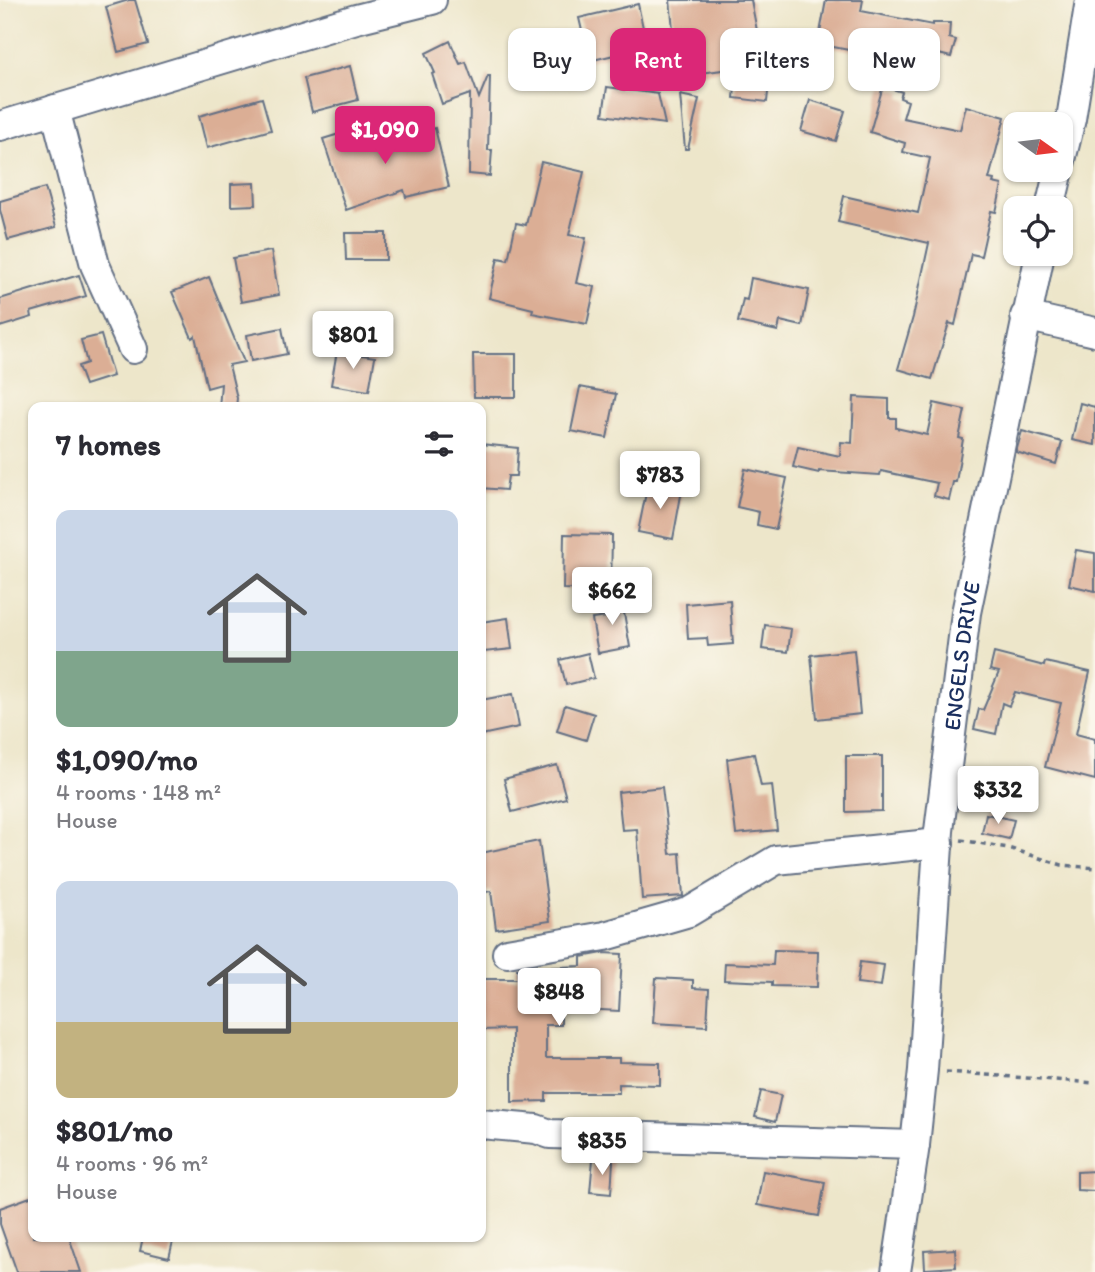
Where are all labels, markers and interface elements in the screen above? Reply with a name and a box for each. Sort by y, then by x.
chip: Buy [508,28,596,91]
chip: Rent [610,28,706,91]
chip: Filters [720,28,834,91]
chip: New [848,28,940,91]
pin: $1,090 [328,106,442,166]
north arrow [1003,112,1073,182]
map controls [1003,112,1073,266]
text: $1,090 [351,115,419,143]
button: locate [1003,196,1073,266]
pin: $801 [312,312,394,371]
text: $801 [328,320,378,348]
icon: filters [420,425,458,463]
text: 7 homes [56,426,161,463]
pin: $783 [619,452,701,511]
text: $783 [636,460,684,488]
icon: home [194,555,320,681]
pin: $662 [571,568,653,627]
text: $662 [588,576,636,604]
street label: ENGELS DRIVE [938,579,986,732]
text: $1,090/mo [56,741,198,778]
pin: $332 [957,766,1039,826]
text: $332 [974,775,1022,803]
text: 4 rooms · 148 m² [56,778,221,806]
text: House [56,806,118,834]
icon: home [194,926,320,1052]
pin: $848 [518,968,600,1028]
text: $848 [534,977,584,1005]
text: $801/mo [56,1112,173,1149]
pin: $835 [561,1118,643,1177]
text: $835 [578,1126,626,1154]
text: 4 rooms · 96 m² [56,1149,208,1177]
text: House [56,1177,118,1205]

